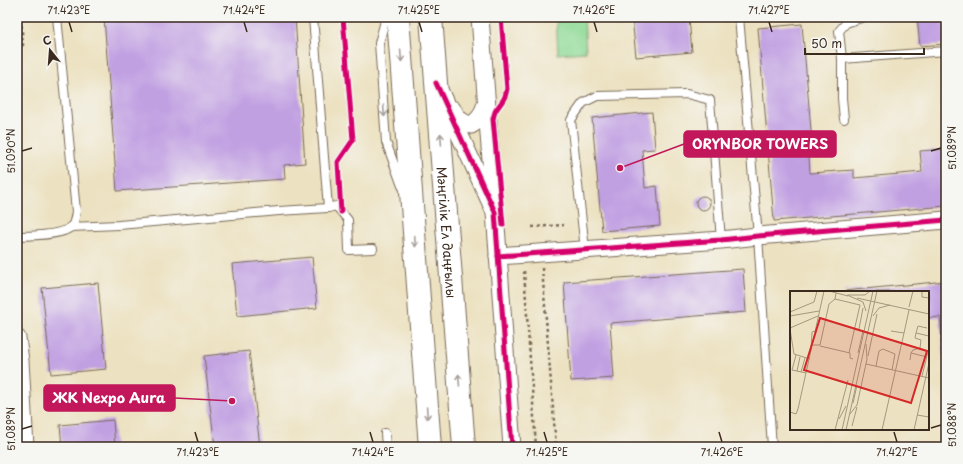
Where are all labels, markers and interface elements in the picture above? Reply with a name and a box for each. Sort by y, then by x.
text: 71.423°E [48,2,90,17]
text: 71.424°E [223,2,265,17]
text: 71.425°E [398,2,440,17]
text: 71.426°E [573,2,615,17]
text: 71.427°E [748,2,790,17]
north arrow [30,30,70,70]
scale bar [805,30,924,56]
text: С [40,31,53,49]
text: 50 m [811,34,842,52]
one-way arrow [398,49,405,62]
one-way arrow [381,104,388,117]
text: 51.089°N [944,126,959,170]
text: 51.090°N [3,128,18,174]
callout: ORYNBOR TOWERS [684,131,836,157]
one-way arrow [437,133,444,146]
text: ORYNBOR TOWERS [692,133,828,154]
street label: Мәңгілік Ел даңғылы [433,166,462,299]
one-way arrow [411,234,418,247]
inset map [790,291,929,430]
one-way arrow [455,374,462,387]
callout: ЖК Nexpo Aura [44,385,175,411]
text: ЖК Nexpo Aura [51,387,166,408]
text: 51.088°N [944,403,959,447]
one-way arrow [424,406,431,419]
text: 51.089°N [3,407,18,451]
text: 71.423°E [177,444,219,459]
text: 71.424°E [352,444,394,459]
text: 71.425°E [526,444,568,459]
text: 71.426°E [701,444,743,459]
text: 71.427°E [876,444,918,459]

